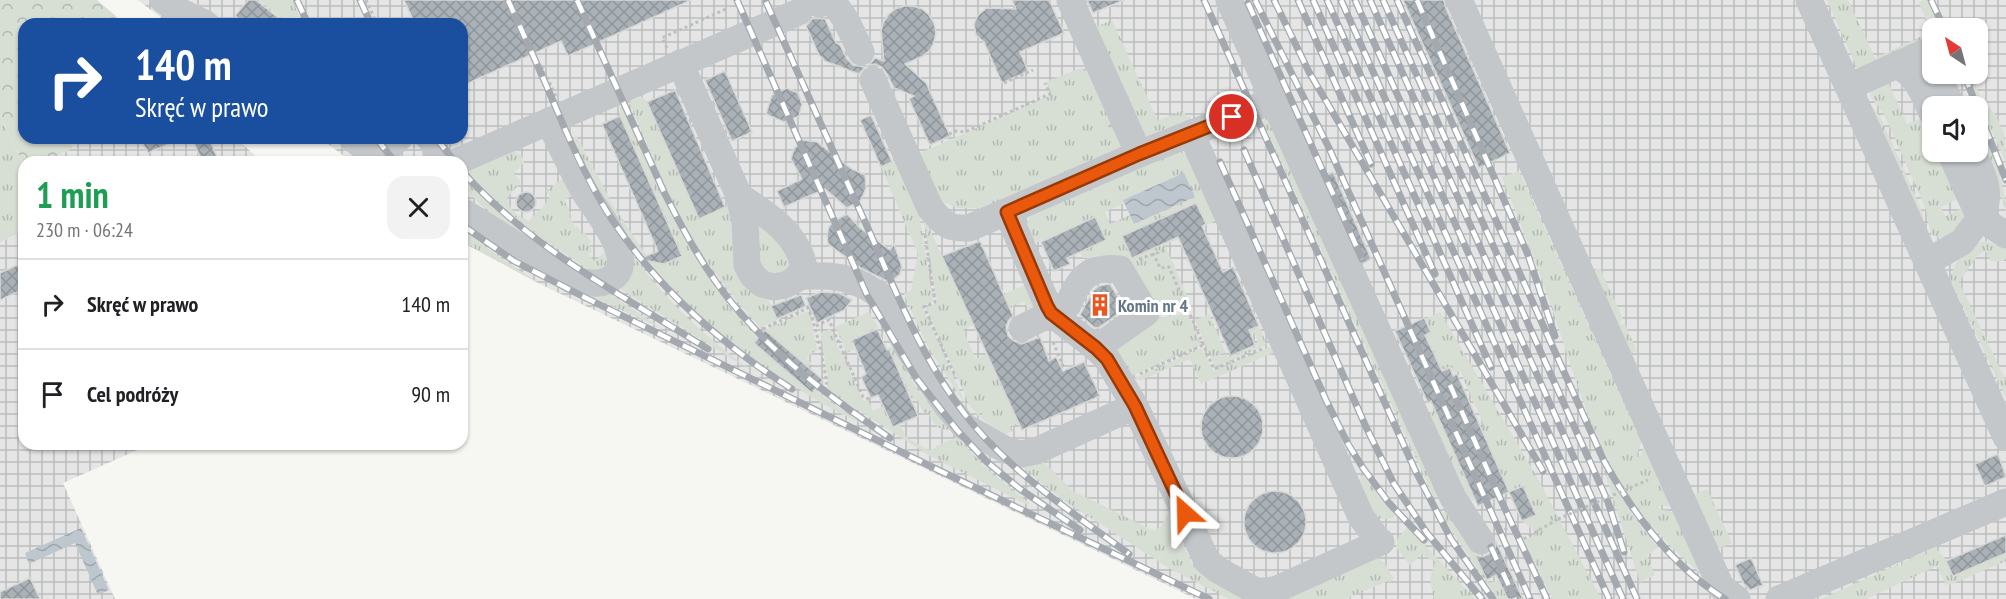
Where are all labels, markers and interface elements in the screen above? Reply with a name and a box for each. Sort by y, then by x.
north arrow [1922,18,1988,84]
map controls [1922,18,1988,162]
text: 140 m [135,37,232,92]
icon: right [36,42,114,120]
text: Skręć w prawo [135,90,269,124]
pin [1206,91,1257,142]
button: sound [1922,96,1988,162]
icon: arrive [1215,100,1248,133]
text: 1 min [36,171,109,218]
button: close [387,176,450,239]
text: 230 m · 06:24 [36,217,133,243]
icon: right [36,288,69,321]
text: Skręć w prawo [87,290,198,318]
text: 140 m [401,290,450,318]
building icon: Komin nr 4 [1087,292,1113,318]
place label: Komin nr 4 [1118,294,1188,317]
icon: arrive [36,378,69,411]
text: Cel podróży [87,380,178,408]
text: 90 m [411,380,450,408]
position arrow [1153,481,1217,545]

